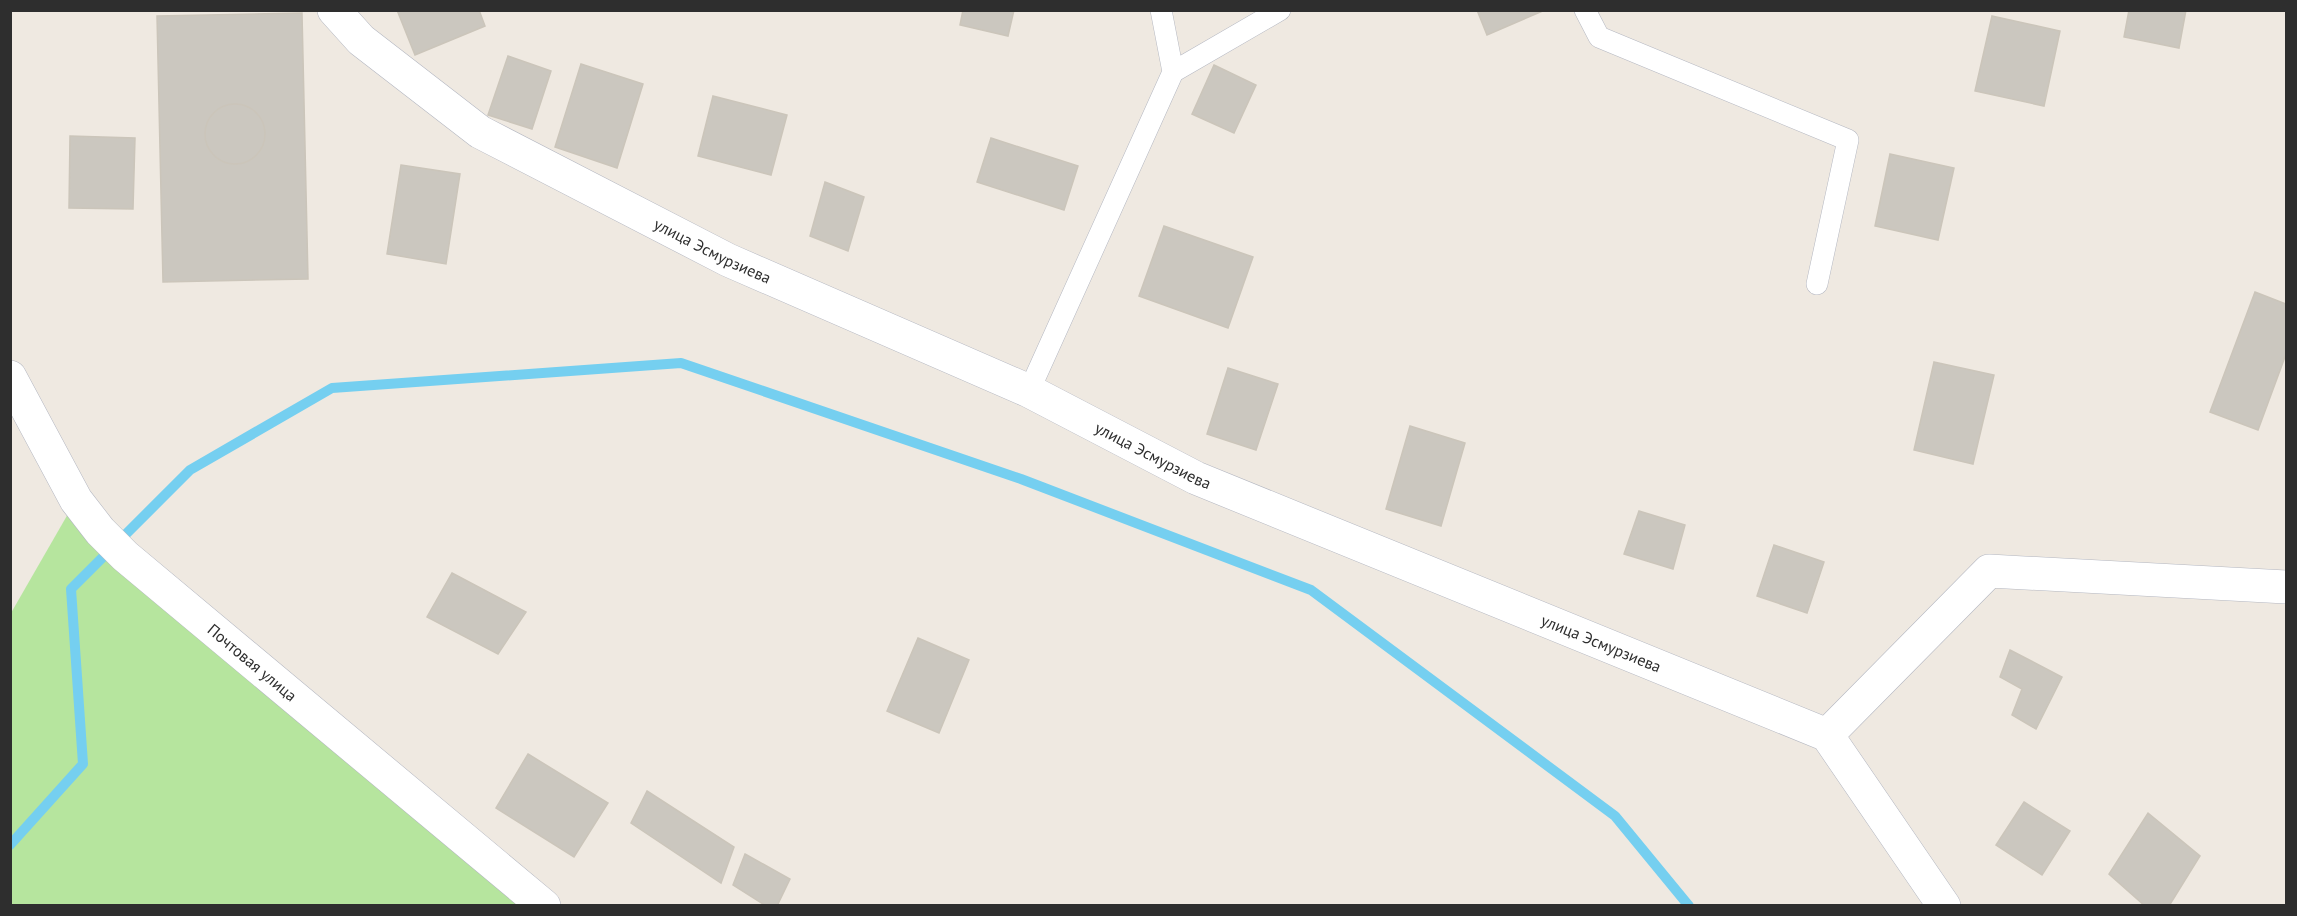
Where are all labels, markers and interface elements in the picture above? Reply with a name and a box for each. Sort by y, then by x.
street label: улица Эсмурзиева [651,214,774,288]
street label: улица Эсмурзиева [1092,417,1214,493]
street label: улица Эсмурзиева [1538,610,1664,676]
street label: Почтовая улица [204,619,301,705]

